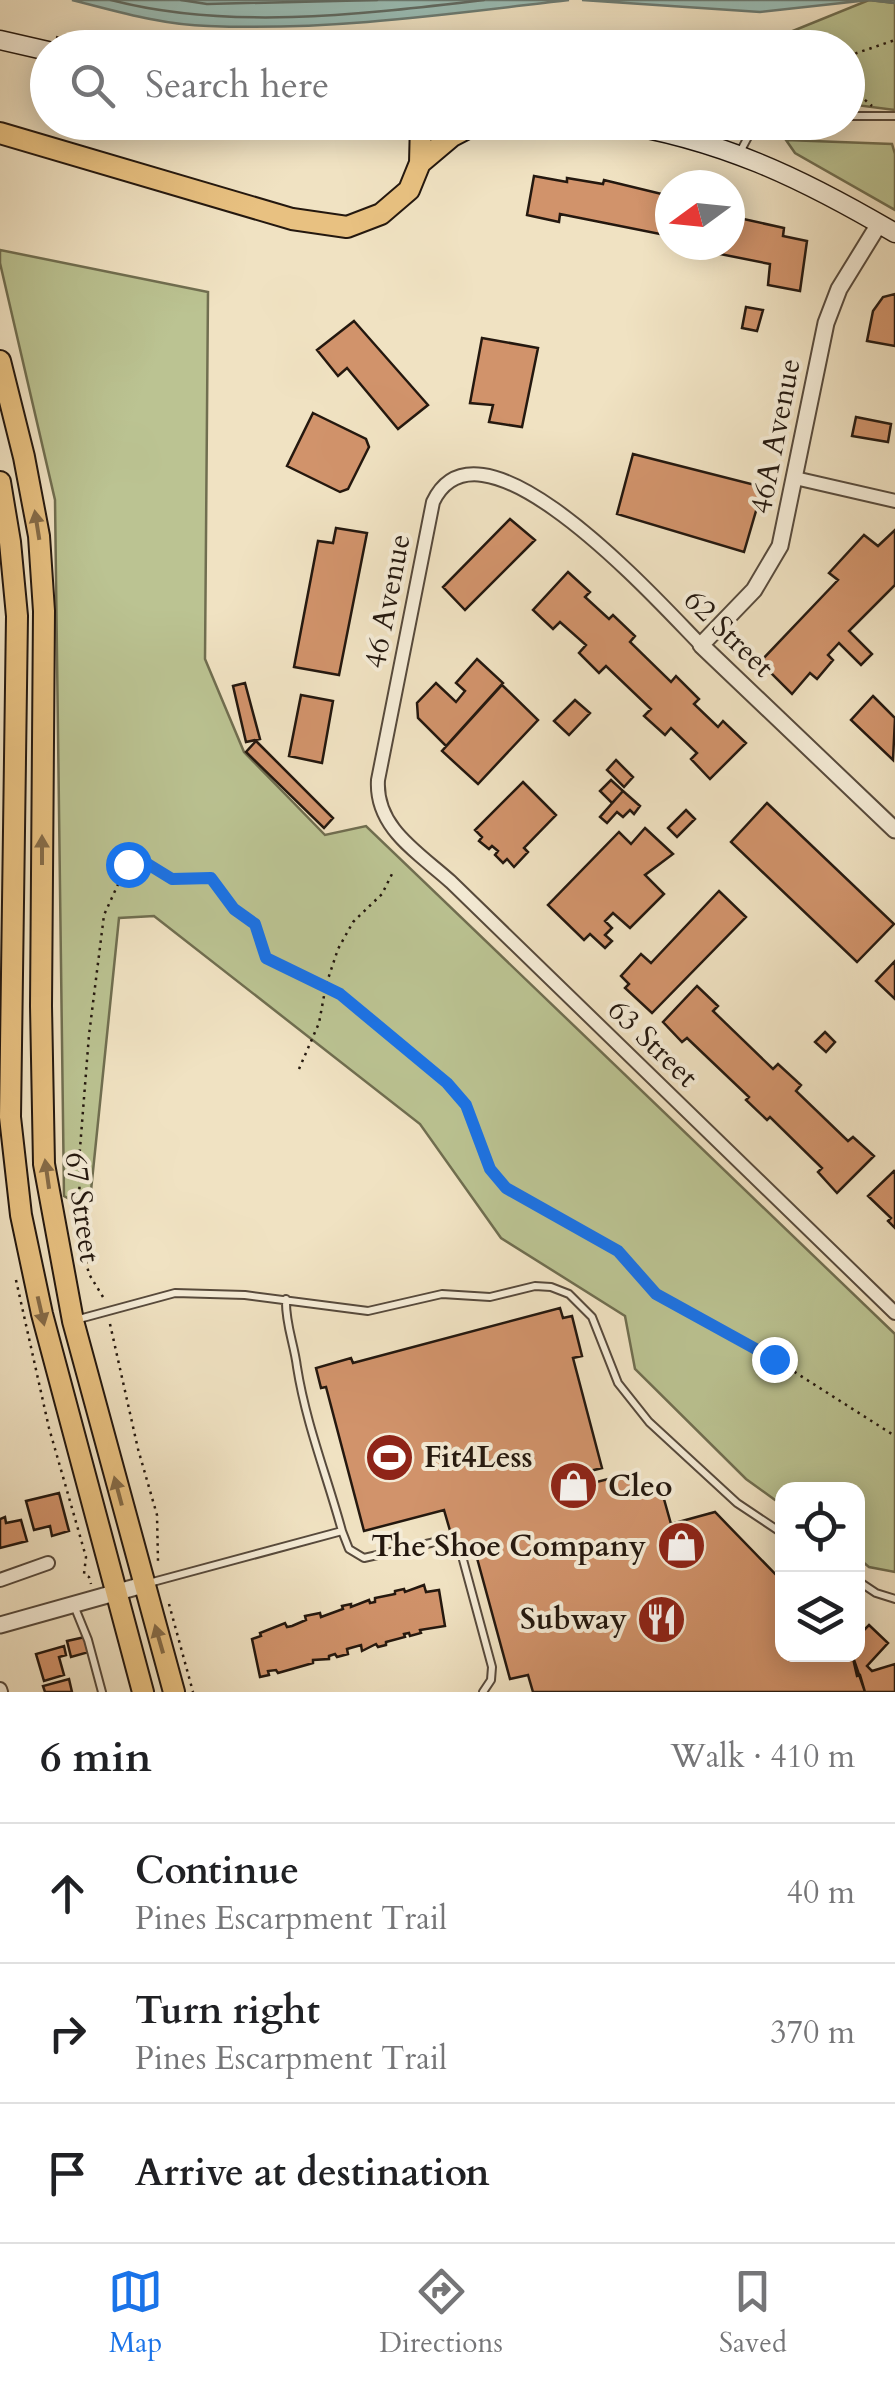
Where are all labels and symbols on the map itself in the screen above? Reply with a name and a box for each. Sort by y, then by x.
north arrow [655,170,745,260]
street label: 46A Avenue [740,355,811,517]
one-way arrow [28,509,44,540]
street label: 46 Avenue [354,530,421,672]
street label: 62 Street [675,580,783,687]
one-way arrow [34,833,50,865]
route start [106,842,152,888]
street label: 63 Street [599,990,707,1097]
street label: 67 Street [54,1149,111,1265]
one-way arrow [38,1158,54,1190]
one-way arrow [34,1296,49,1327]
route end [752,1337,798,1383]
sports icon: Fit4Less [363,1431,415,1483]
place label: Fit4Less [424,1437,533,1478]
shop icon: Cleo [547,1460,599,1512]
place label: Cleo [608,1466,672,1507]
one-way arrow [110,1475,126,1506]
shop icon: The Shoe Company [655,1520,707,1572]
place label: The Shoe Company [371,1526,646,1567]
restaurant icon: Subway [636,1593,688,1645]
place label: Subway [520,1599,627,1640]
one-way arrow [151,1623,166,1653]

